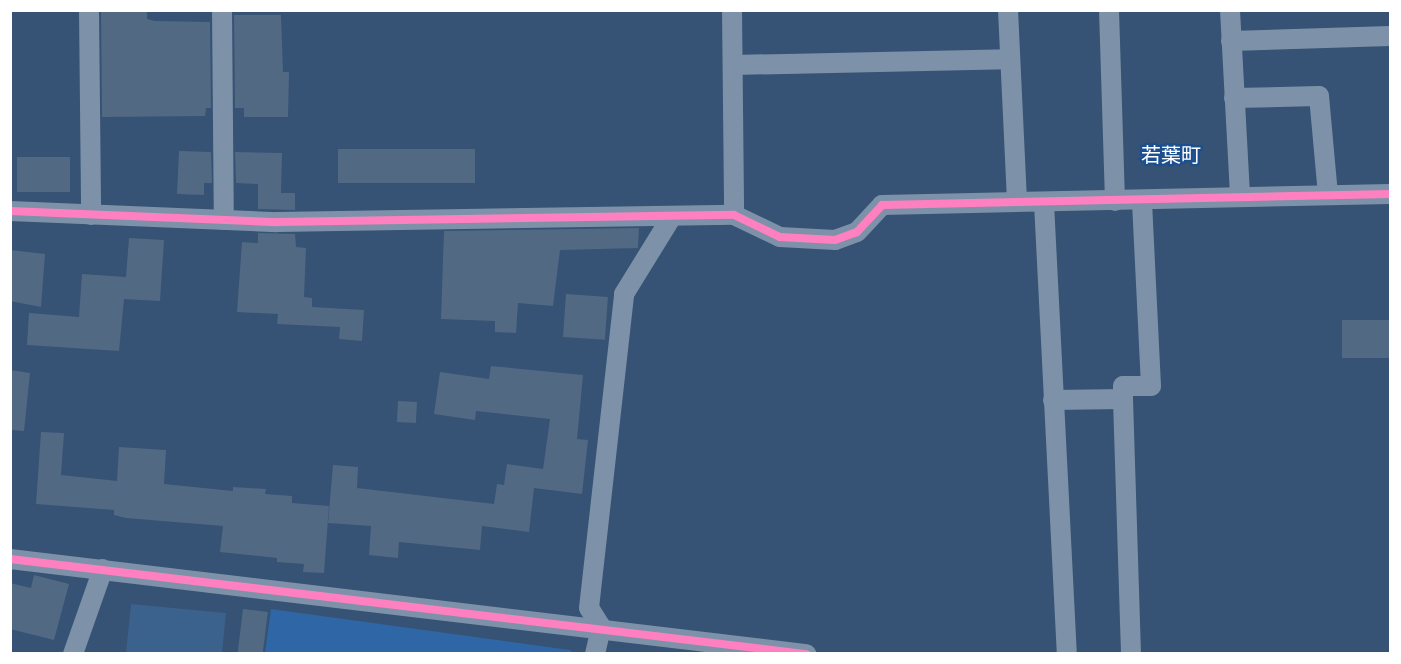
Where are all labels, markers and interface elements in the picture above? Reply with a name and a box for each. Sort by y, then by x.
district label: 若葉町 [1141,143,1201,167]

